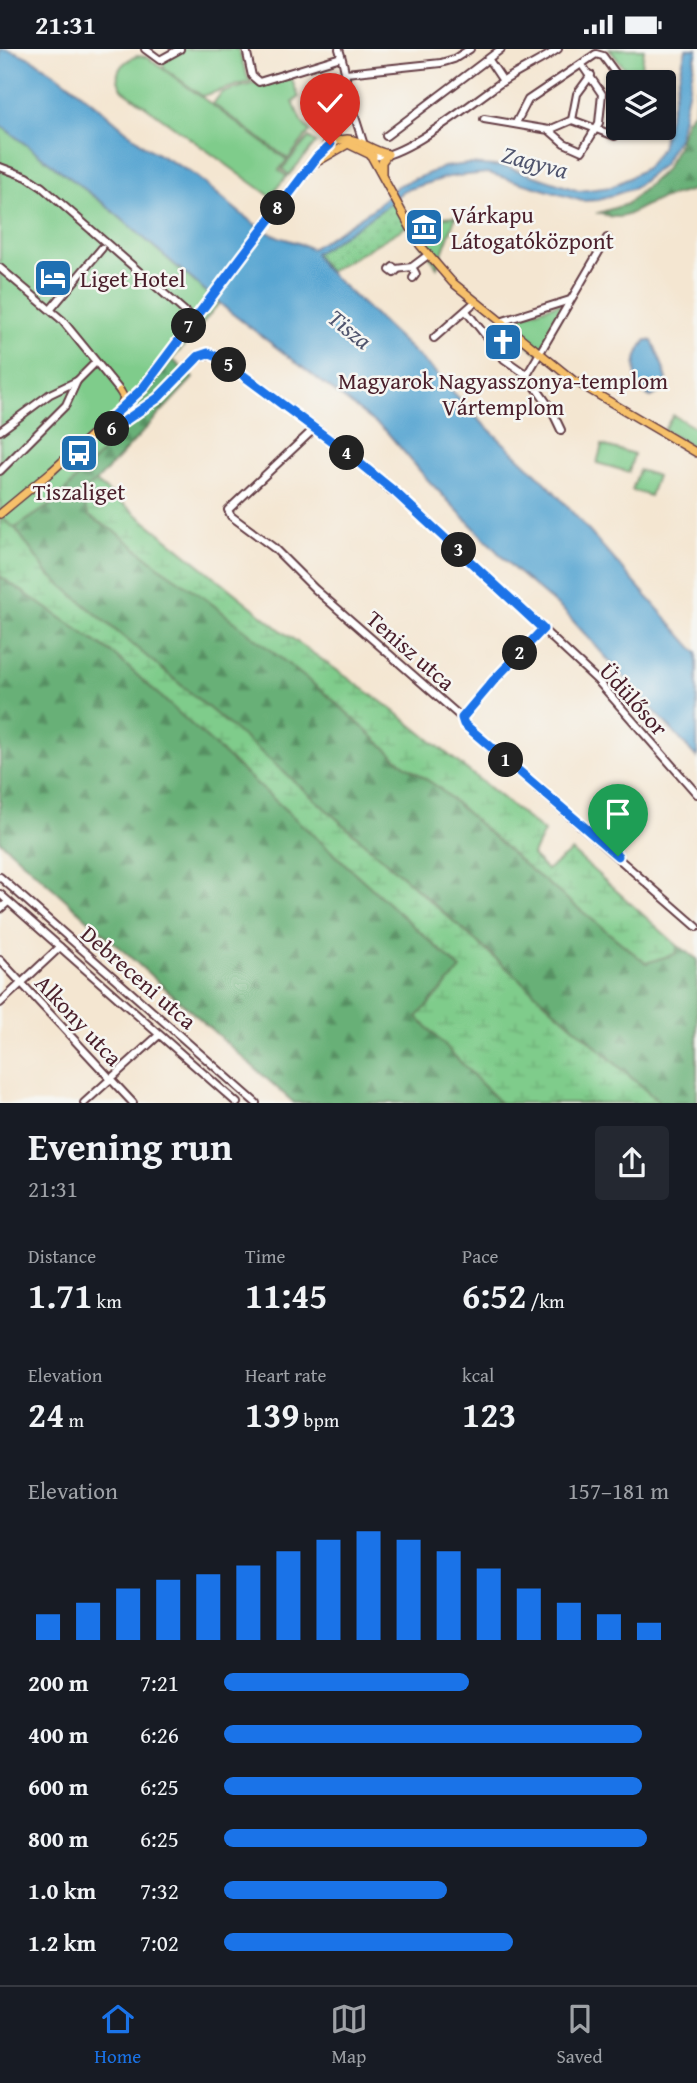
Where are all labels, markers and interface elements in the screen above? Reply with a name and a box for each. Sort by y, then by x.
text: 21:31 [35,5,96,44]
map controls [606,70,676,140]
button: layers [606,70,676,140]
pin [300,73,360,145]
icon: check [311,84,349,122]
water label: Zagyva [498,136,572,188]
pin: 8 [260,191,296,225]
text: 8 [273,193,282,221]
place label: Várkapu Látogatóközpont [451,198,614,257]
museum icon: Várkapu Látogatóközpont [403,206,445,248]
hotel icon: Liget Hotel [32,257,74,299]
place label: Liget Hotel [80,262,185,295]
water label: Tisza [320,300,380,358]
pin: 7 [172,309,206,343]
text: 7 [184,311,193,339]
church icon: Magyarok Nagyasszonya-templom Vártemplom [482,321,524,363]
pin: 5 [212,347,246,383]
text: 5 [224,350,233,378]
place label: Magyarok Nagyasszonya-templom Vártemplom [338,364,668,423]
pin: 6 [94,411,130,447]
text: 6 [107,414,116,442]
bus stop icon: Tiszaliget [58,432,100,474]
pin: 4 [330,435,364,471]
text: 4 [342,438,351,466]
place label: Tiszaliget [33,475,125,508]
pin: 3 [442,533,476,567]
text: 3 [454,535,463,563]
street label: Tenisz utca [359,602,463,698]
pin: 2 [503,635,538,671]
text: 2 [515,638,524,666]
street label: Üdülősor [592,655,676,743]
pin: 1 [489,743,524,777]
text: 1 [501,745,510,773]
pin [588,784,648,856]
icon: arrive [599,795,637,833]
street label: Debreceni utca [74,917,204,1037]
street label: Alkony utca [28,967,130,1073]
text: Evening run [28,1118,232,1174]
button: share [595,1126,669,1200]
text: 21:31 [28,1172,78,1205]
text: Distance [28,1242,96,1270]
text: Time [245,1242,285,1270]
text: Pace [462,1242,499,1270]
text: 1.71 [28,1270,92,1321]
text: 11:45 [245,1270,327,1321]
text: 6:52 [462,1270,526,1321]
text: km [92,1287,122,1315]
text: /km [526,1287,565,1315]
text: Elevation [28,1361,102,1389]
text: Heart rate [245,1361,326,1389]
text: kcal [462,1361,494,1389]
text: 24 [28,1389,64,1440]
text: 139 [245,1389,299,1440]
text: 123 [462,1389,516,1440]
text: m [64,1406,84,1434]
text: bpm [299,1406,339,1434]
text: Elevation [28,1474,118,1507]
text: 157–181 m [568,1474,669,1507]
text: 200 m [28,1666,89,1699]
text: 7:21 [140,1666,179,1699]
text: 400 m [28,1718,89,1751]
text: 6:26 [140,1718,179,1751]
text: 600 m [28,1770,89,1803]
text: 6:25 [140,1770,179,1803]
text: 800 m [28,1822,89,1855]
text: 6:25 [140,1822,179,1855]
text: 1.0 km [28,1874,96,1907]
text: 7:32 [140,1874,179,1907]
text: 1.2 km [28,1926,96,1959]
text: 7:02 [140,1926,179,1959]
tab: Home [94,2000,141,2070]
tab: Map [330,2000,368,2070]
tab: Saved [557,2000,603,2070]

